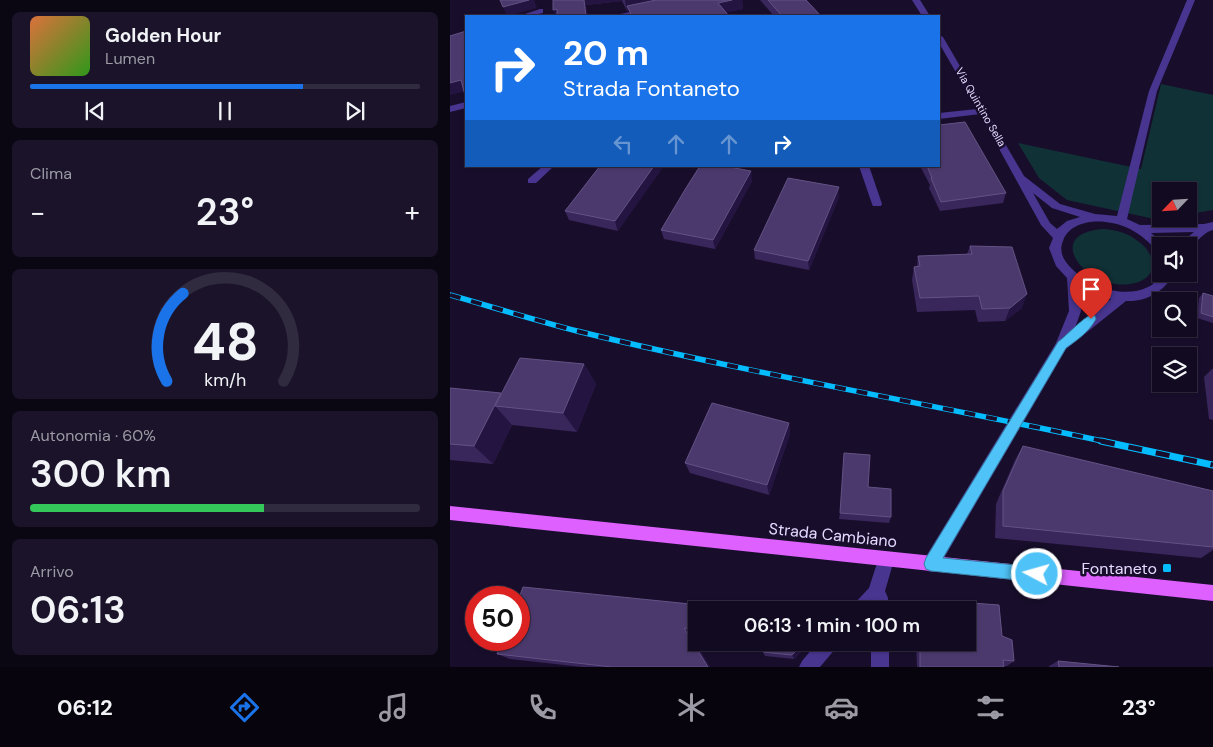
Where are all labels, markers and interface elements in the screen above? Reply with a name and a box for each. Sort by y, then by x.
text: Golden Hour [105,23,221,48]
text: 20 m [563,30,649,76]
icon: right [480,35,545,100]
text: Lumen [105,48,155,69]
street label: Via Quintino Sella [953,65,1009,149]
text: Strada Fontaneto [563,74,740,103]
icon: previous [81,97,109,125]
icon: pause [211,97,239,125]
icon: next [341,97,369,125]
icon: left [609,130,637,158]
icon: ahead [662,130,690,158]
icon: ahead [715,130,743,158]
icon: right [768,130,796,158]
text: Clima [30,163,72,184]
north arrow [1152,182,1198,228]
map controls [1152,182,1197,392]
text: 23° [196,187,254,237]
text: − [30,194,45,231]
text: + [405,194,420,231]
button: sound [1152,237,1197,282]
pin [1070,268,1112,319]
icon: arrive [1077,275,1105,303]
button: search [1152,292,1197,337]
text: 48 [192,308,258,376]
button: layers [1152,347,1197,392]
text: km/h [204,368,246,392]
text: Autonomia · 60% [30,425,156,446]
text: 300 km [30,449,171,499]
street label: Strada Cambiano [768,518,898,552]
position arrow [1010,547,1062,599]
place label: Fontaneto [1082,558,1157,579]
text: Arrivo [30,561,74,582]
marker: Fontaneto [1161,562,1173,574]
text: 06:13 [30,585,126,635]
speed limit sign: 50 [465,586,530,651]
text: 06:13 · 1 min · 100 m [744,613,920,638]
icon: directions [227,690,262,725]
icon: music [376,690,411,725]
icon: phone [525,690,560,725]
icon: climate [674,690,709,725]
icon: car [824,690,859,725]
icon: filters [973,690,1008,725]
text: 06:12 [57,693,113,722]
text: 23° [1122,693,1156,722]

